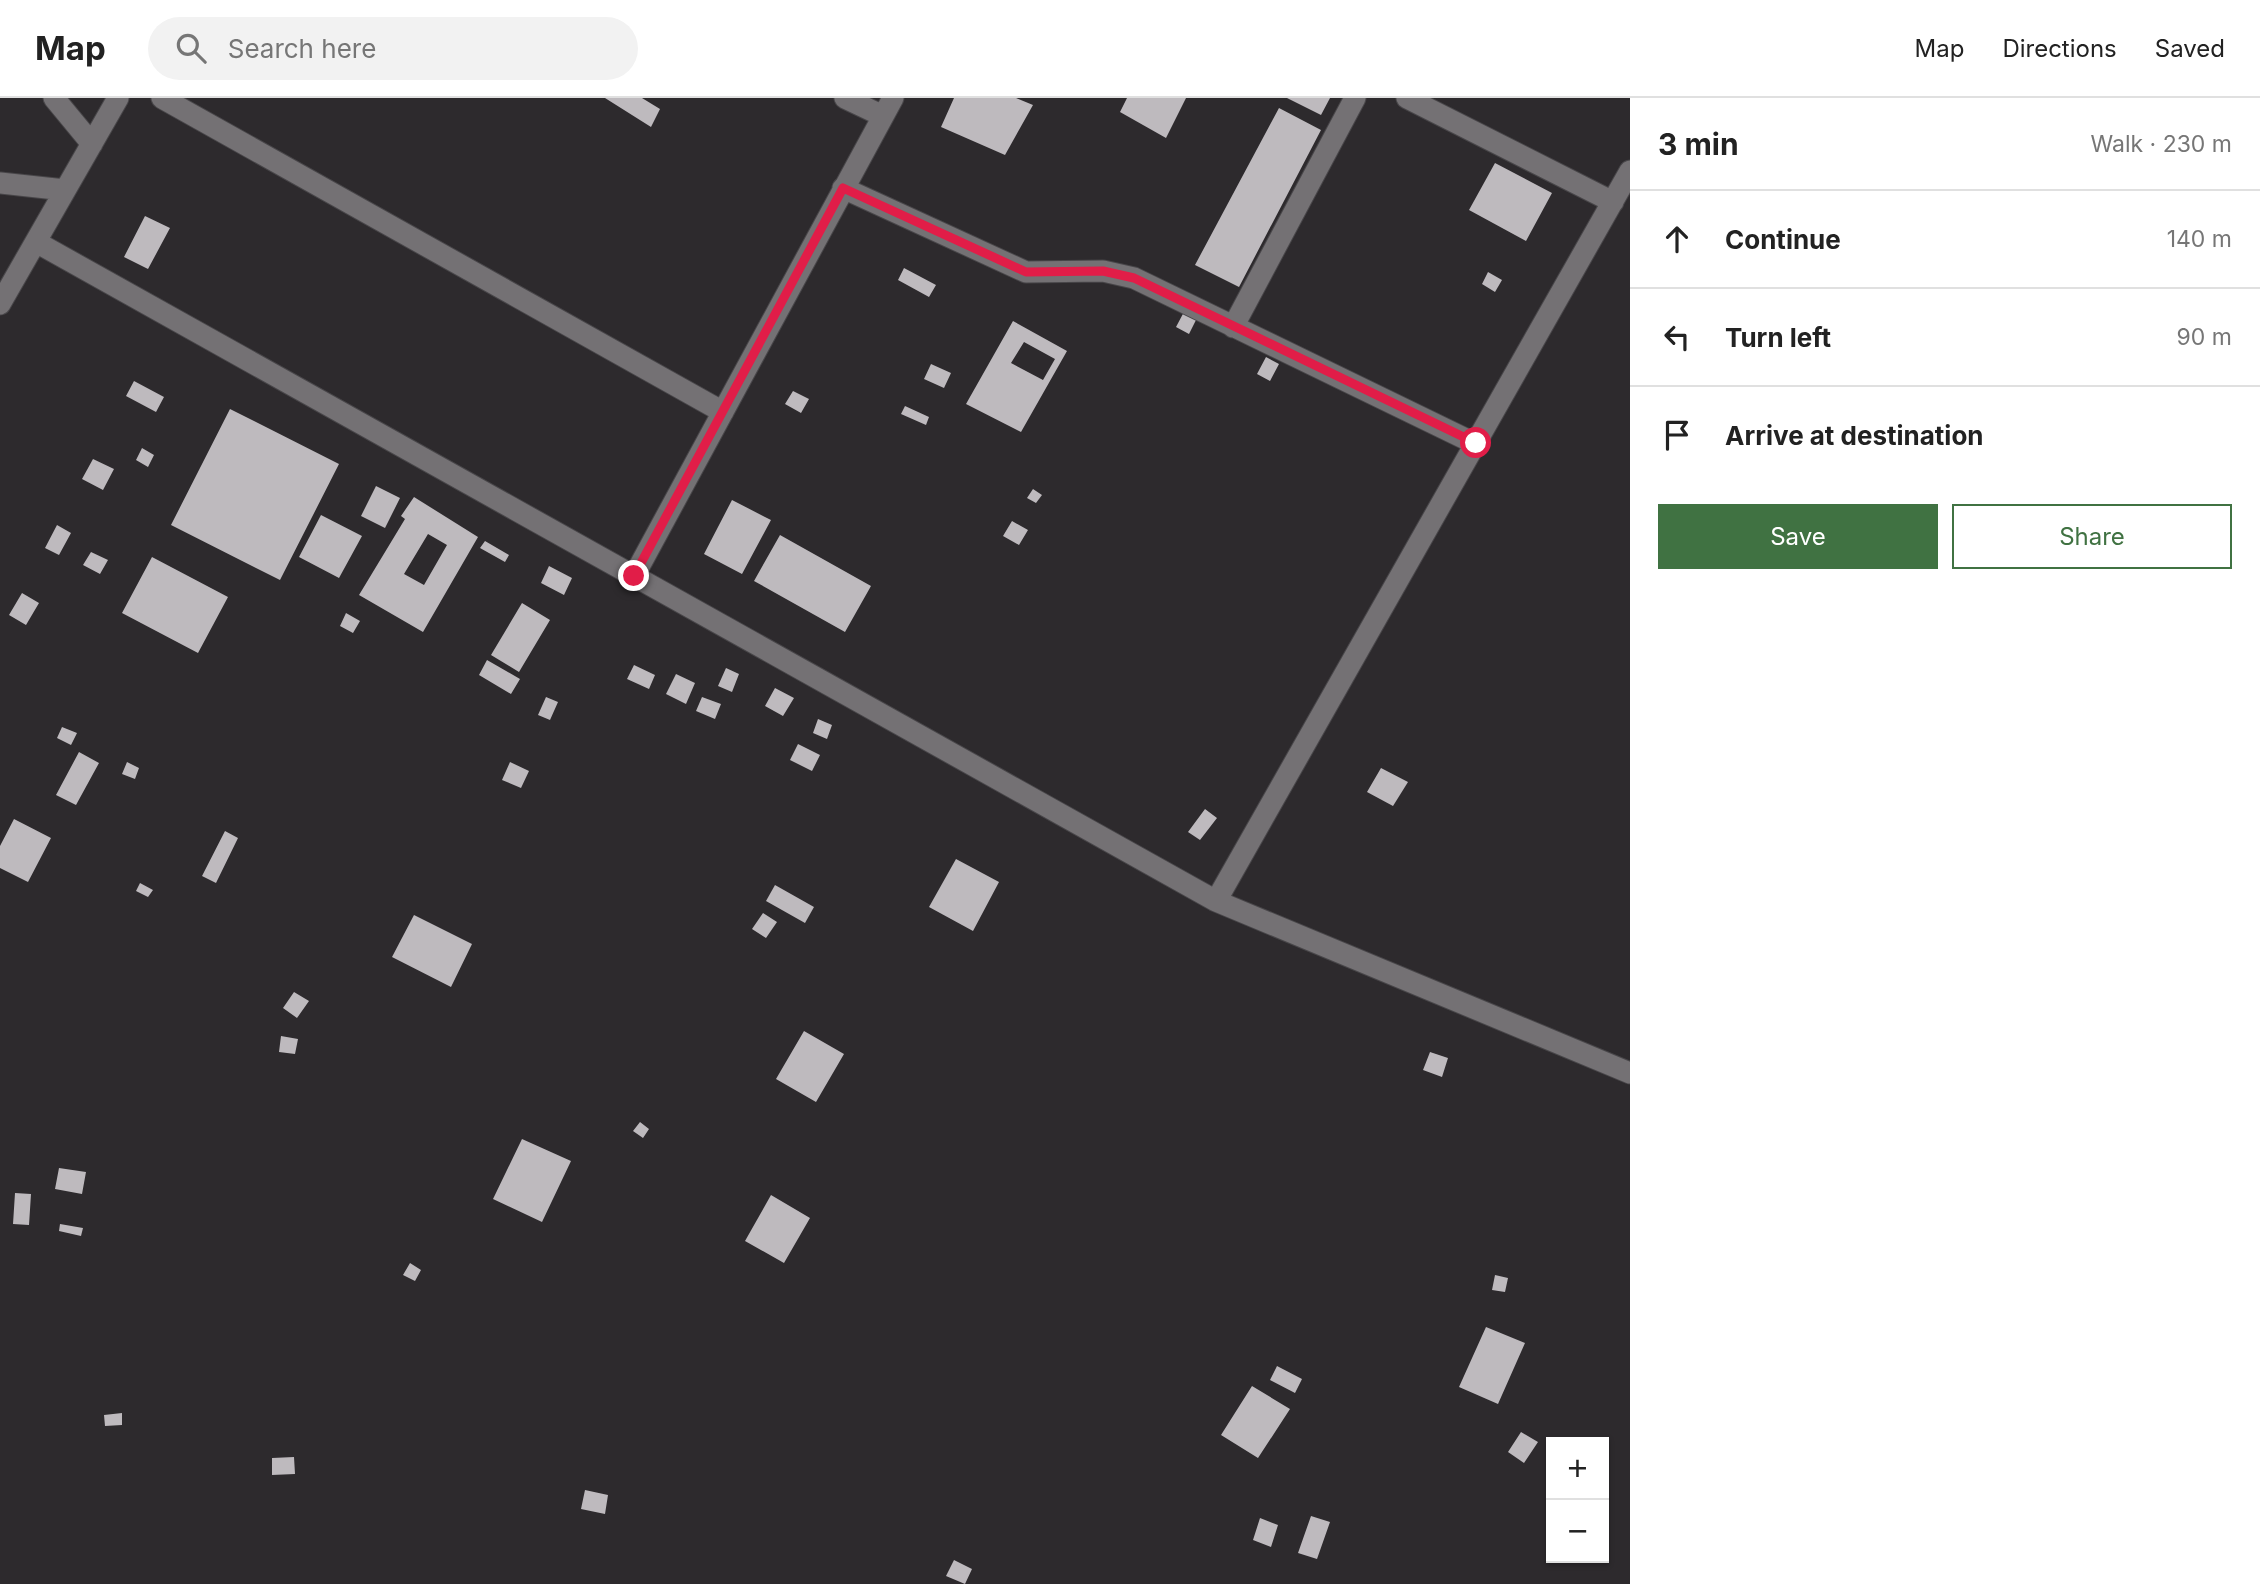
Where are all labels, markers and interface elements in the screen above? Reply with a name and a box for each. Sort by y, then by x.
search box [148,17,638,80]
text: Map [35,28,106,68]
icon: search [172,29,210,67]
text: Search here [228,33,376,64]
text: Map [1915,34,1964,63]
text: Directions [2002,34,2117,63]
text: Saved [2155,34,2225,63]
text: 3 min [1658,126,1739,162]
text: Walk · 230 m [2090,130,2232,158]
icon: ahead [1658,220,1696,258]
text: Continue [1725,224,1841,255]
text: 140 m [2167,225,2232,253]
icon: left [1658,318,1696,356]
text: Turn left [1725,322,1831,353]
text: 90 m [2177,323,2232,351]
icon: arrive [1658,416,1696,454]
text: Arrive at destination [1725,420,1984,451]
route start [1460,427,1491,458]
button: Save [1658,504,1938,569]
button: Share [1952,504,2232,569]
route end [618,560,649,591]
map controls [1546,1437,1609,1563]
button: + [1546,1437,1609,1500]
button: − [1546,1500,1609,1563]

